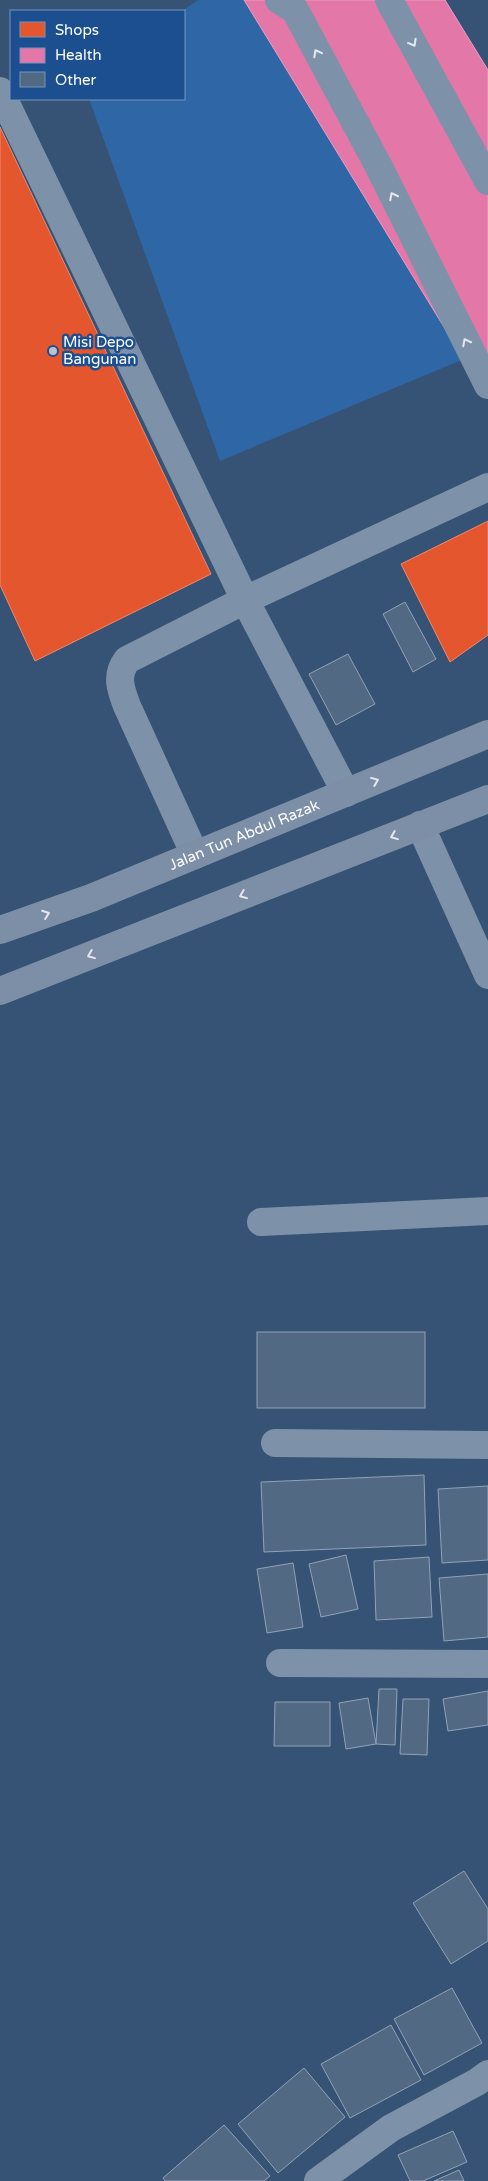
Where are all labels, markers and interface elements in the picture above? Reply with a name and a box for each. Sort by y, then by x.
legend [10,10,185,100]
text: Shops [55,21,99,39]
one-way arrow [406,37,416,46]
text: Health [55,46,102,64]
one-way arrow [313,49,323,58]
text: Other [55,71,97,89]
one-way arrow [389,193,399,202]
place label: Misi Depo Bangunan [63,333,136,368]
one-way arrow [462,338,472,347]
marker: Misi Depo Bangunan [47,345,59,357]
one-way arrow [370,777,379,787]
street label: Jalan Tun Abdul Razak [166,796,322,874]
one-way arrow [390,830,399,840]
one-way arrow [239,890,247,900]
one-way arrow [41,910,50,920]
one-way arrow [88,949,96,959]

